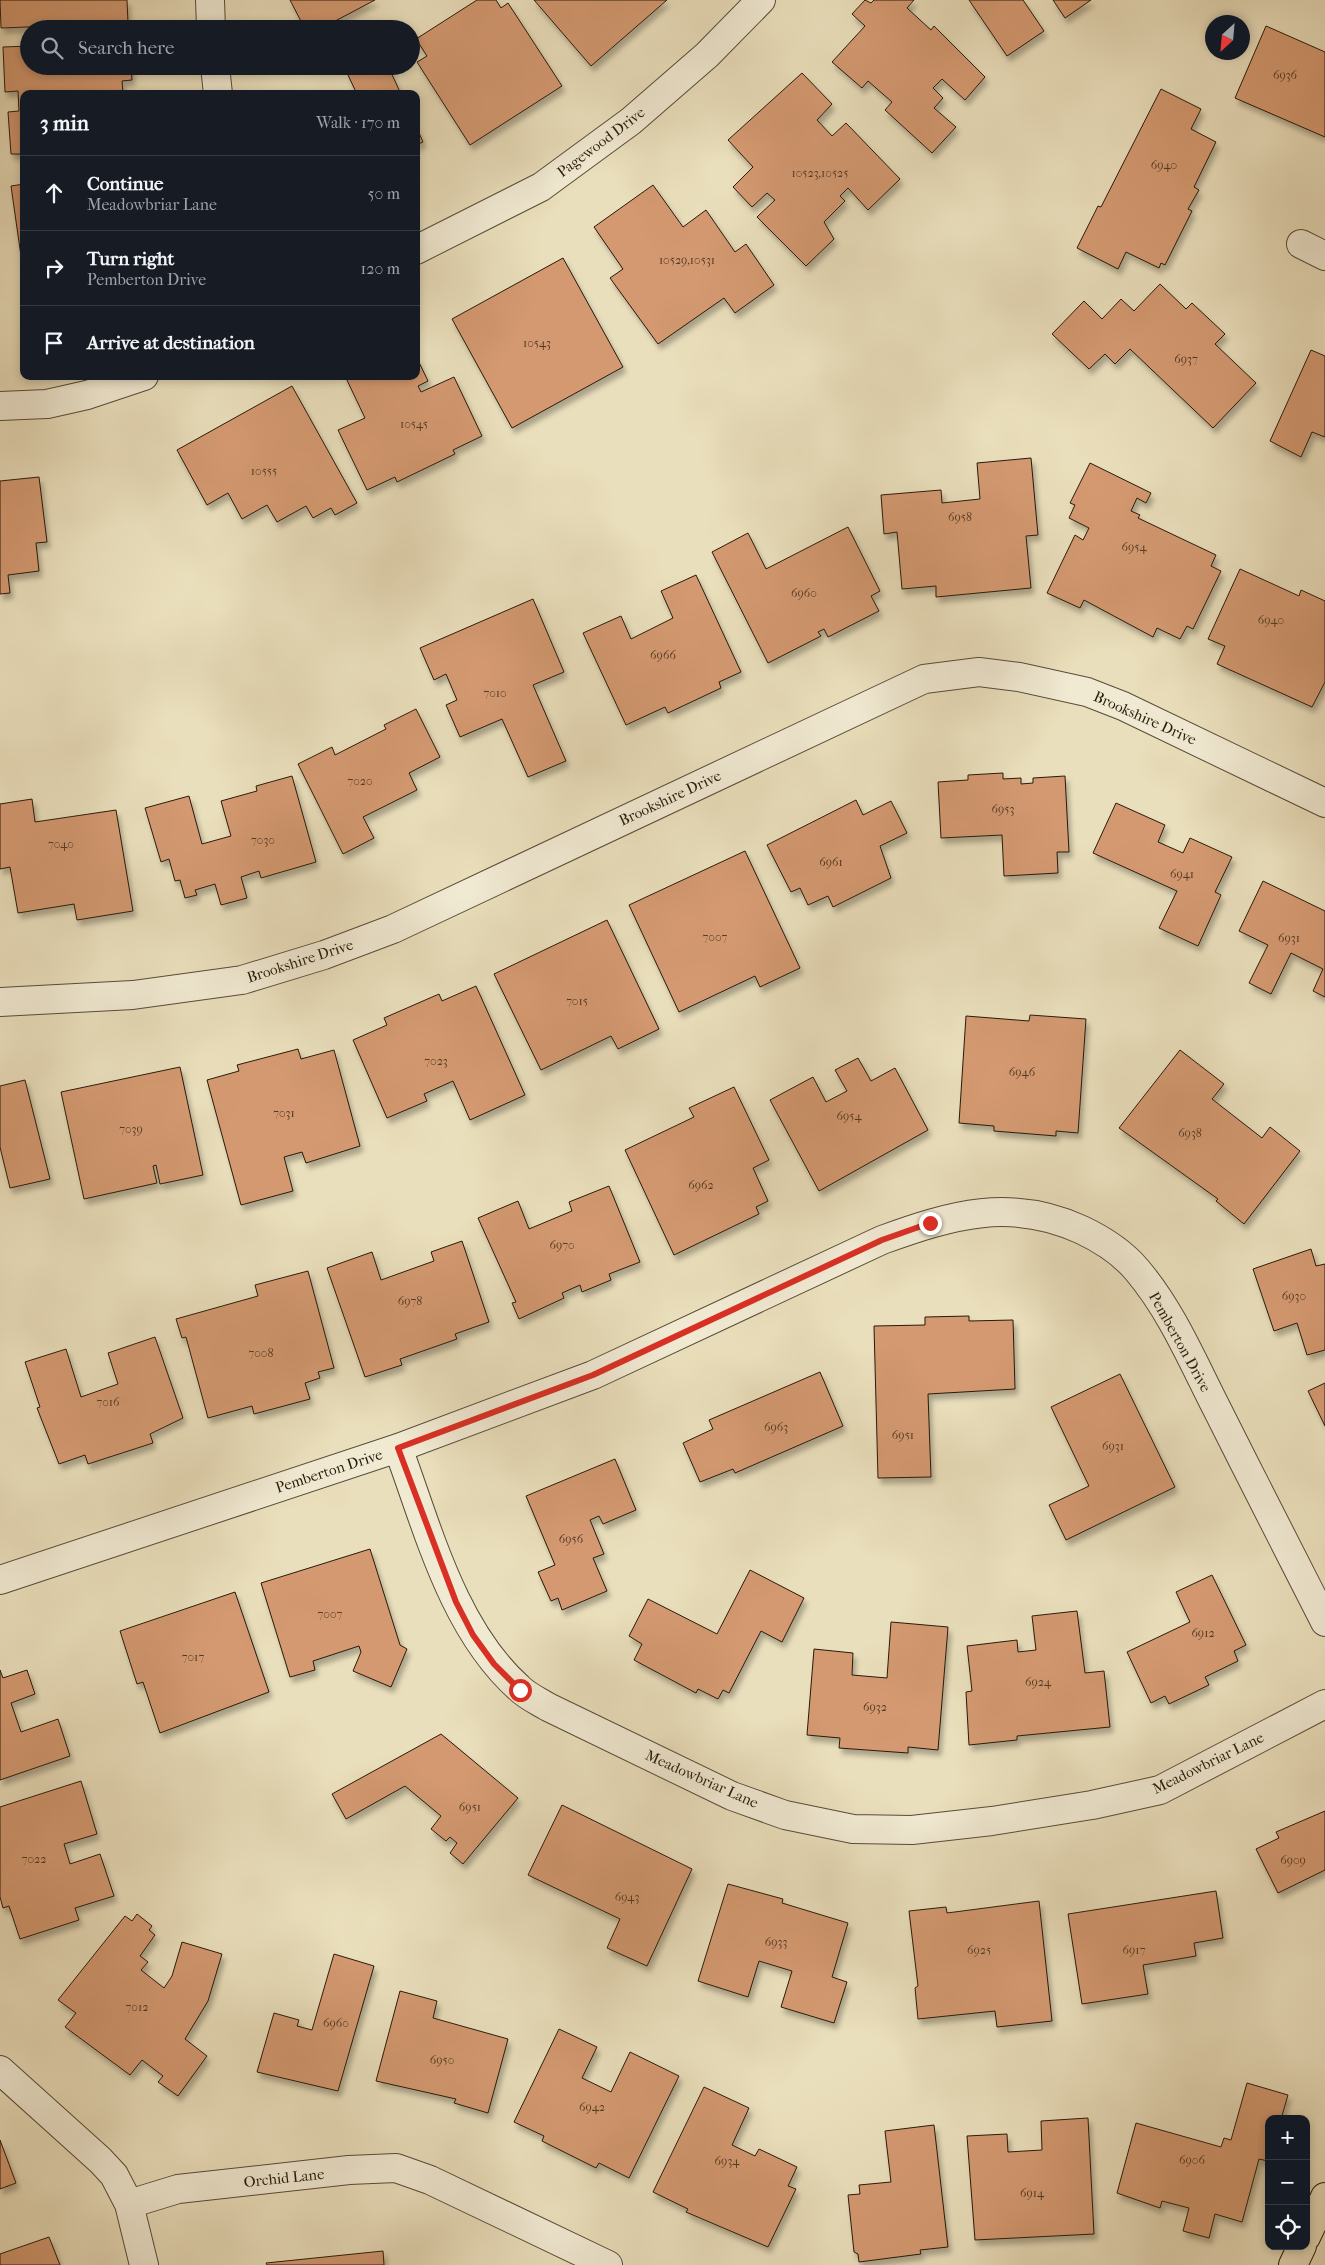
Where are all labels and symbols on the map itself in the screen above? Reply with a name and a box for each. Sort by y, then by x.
north arrow [1205,15,1250,60]
house number: 6936 [1273,68,1298,82]
street label: Pagewood Drive [554,103,649,181]
house number: 6940 [1151,158,1177,172]
house number: 10523,10525 [792,166,848,180]
house number: 10529,10531 [659,253,715,267]
house number: 10543 [523,336,551,350]
house number: 6937 [1174,352,1198,366]
house number: 10545 [400,417,428,431]
house number: 10555 [251,464,277,478]
house number: 6958 [948,510,972,524]
house number: 6954 [1121,540,1147,554]
house number: 6960 [791,586,817,600]
house number: 6940 [1258,613,1284,627]
house number: 6966 [650,648,676,662]
house number: 7010 [483,686,507,700]
street label: Brookshire Drive [1091,687,1200,749]
street label: Brookshire Drive [616,766,725,830]
house number: 7020 [347,774,373,788]
house number: 6953 [992,802,1015,816]
house number: 7030 [251,833,275,847]
house number: 7040 [48,837,74,851]
house number: 6961 [819,855,843,869]
house number: 6941 [1170,867,1194,881]
house number: 7007 [703,930,728,944]
house number: 6931 [1278,931,1300,945]
street label: Brookshire Drive [245,935,356,987]
house number: 7015 [566,994,588,1008]
house number: 7023 [424,1054,448,1068]
house number: 6946 [1009,1065,1036,1079]
house number: 7031 [273,1106,295,1120]
house number: 6954 [836,1109,862,1123]
house number: 7039 [119,1122,143,1136]
house number: 6938 [1178,1126,1202,1140]
house number: 6962 [688,1178,714,1192]
route end [919,1212,942,1235]
house number: 6970 [549,1238,575,1252]
street label: Pemberton Drive [1145,1289,1215,1396]
house number: 6930 [1282,1289,1306,1303]
house number: 6978 [398,1294,422,1308]
house number: 7008 [248,1346,274,1360]
house number: 7016 [96,1395,120,1409]
house number: 6963 [764,1420,788,1434]
house number: 6951 [892,1428,914,1442]
house number: 6931 [1102,1439,1124,1453]
street label: Pemberton Drive [273,1445,385,1497]
house number: 6956 [559,1532,584,1546]
house number: 7007 [318,1607,343,1621]
house number: 6912 [1191,1626,1215,1640]
house number: 7017 [182,1650,204,1664]
house number: 6924 [1025,1675,1052,1689]
route start [509,1679,532,1702]
house number: 6932 [863,1700,887,1714]
street label: Meadowbriar Lane [1149,1728,1267,1798]
street label: Meadowbriar Lane [643,1746,762,1812]
house number: 6951 [459,1800,481,1814]
house number: 7022 [22,1852,46,1866]
house number: 6909 [1280,1853,1306,1867]
house number: 6943 [615,1890,639,1904]
house number: 6933 [765,1935,787,1949]
house number: 6925 [967,1943,991,1957]
house number: 6917 [1123,1943,1146,1957]
house number: 7012 [126,2000,148,2014]
house number: 6960 [323,2016,349,2030]
house number: 6950 [430,2053,454,2067]
house number: 6942 [579,2100,605,2114]
house number: 6906 [1179,2153,1205,2167]
house number: 6934 [715,2154,740,2168]
street label: Orchid Lane [243,2165,326,2191]
house number: 6914 [1020,2186,1045,2200]

